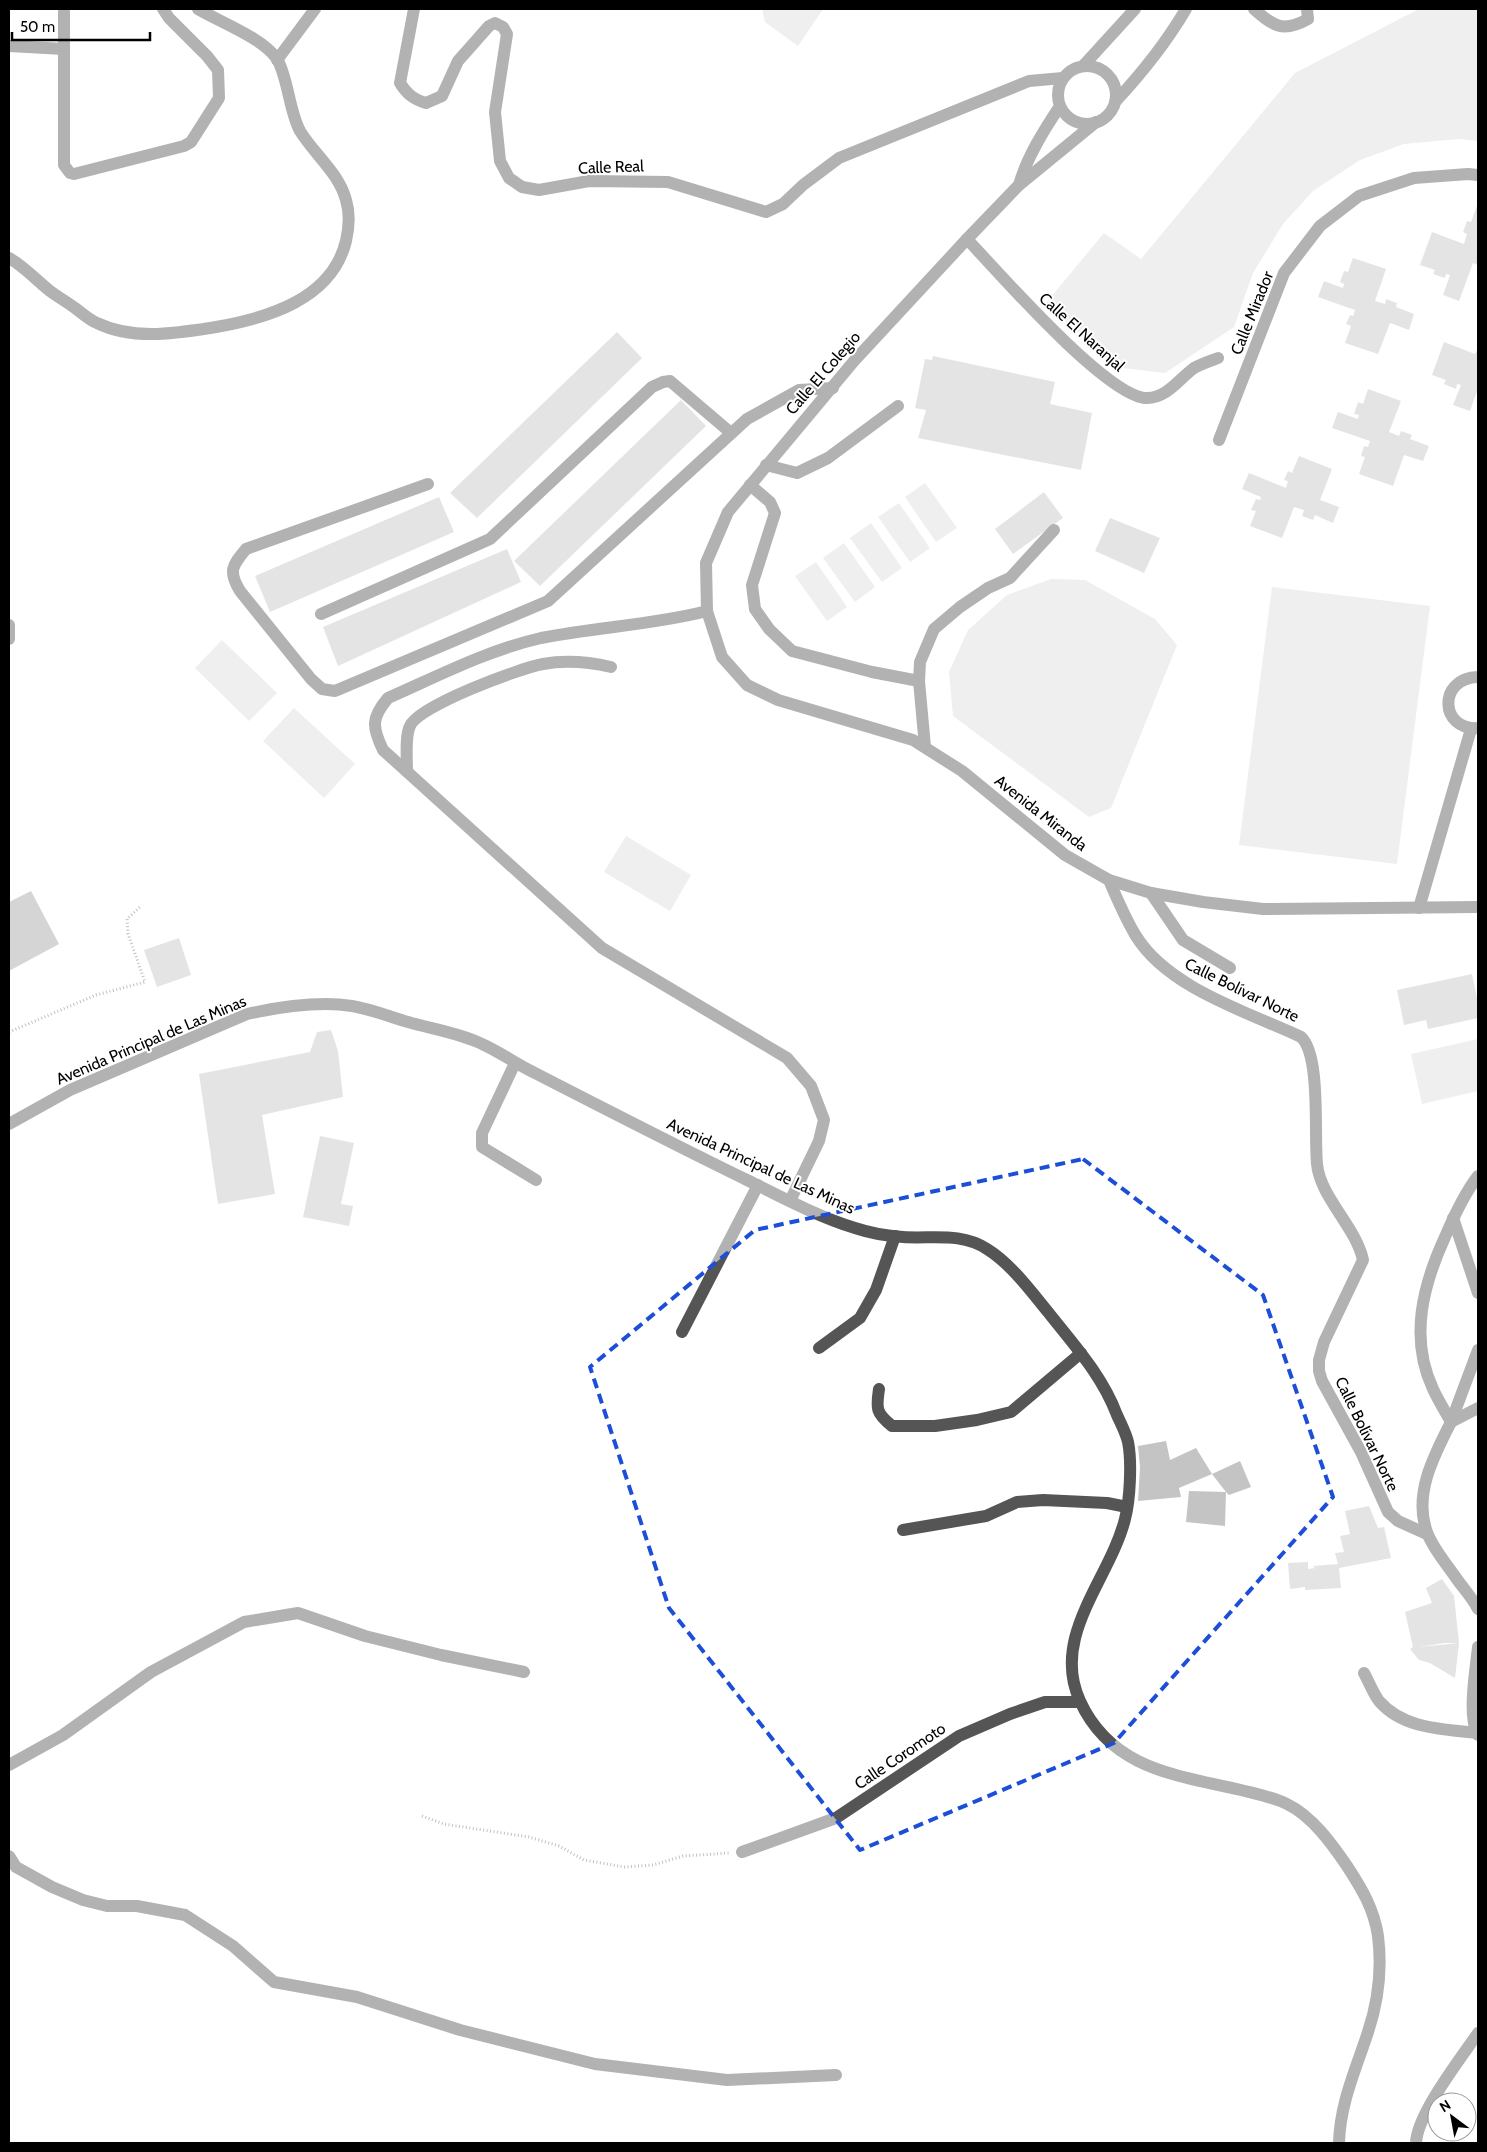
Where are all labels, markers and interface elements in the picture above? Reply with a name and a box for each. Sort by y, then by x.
scale bar [12,10,150,42]
text: 50 m [20,18,55,36]
street label: Calle Real [578,156,644,178]
street label: Calle Mirador [1227,268,1278,358]
street label: Calle El Naranjal [1035,289,1129,375]
street label: Calle El Colegio [782,327,864,418]
street label: Avenida Miranda [991,771,1091,855]
street label: Calle Bolívar Norte [1182,954,1302,1026]
street label: Avenida Principal de Las Minas [53,991,249,1089]
street label: Avenida Principal de Las Minas [664,1114,858,1218]
street label: Calle Bolívar Norte [1331,1374,1403,1494]
street label: Calle Coromoto [851,1718,949,1793]
north arrow [1427,2092,1477,2142]
text: N [1436,2096,1454,2116]

